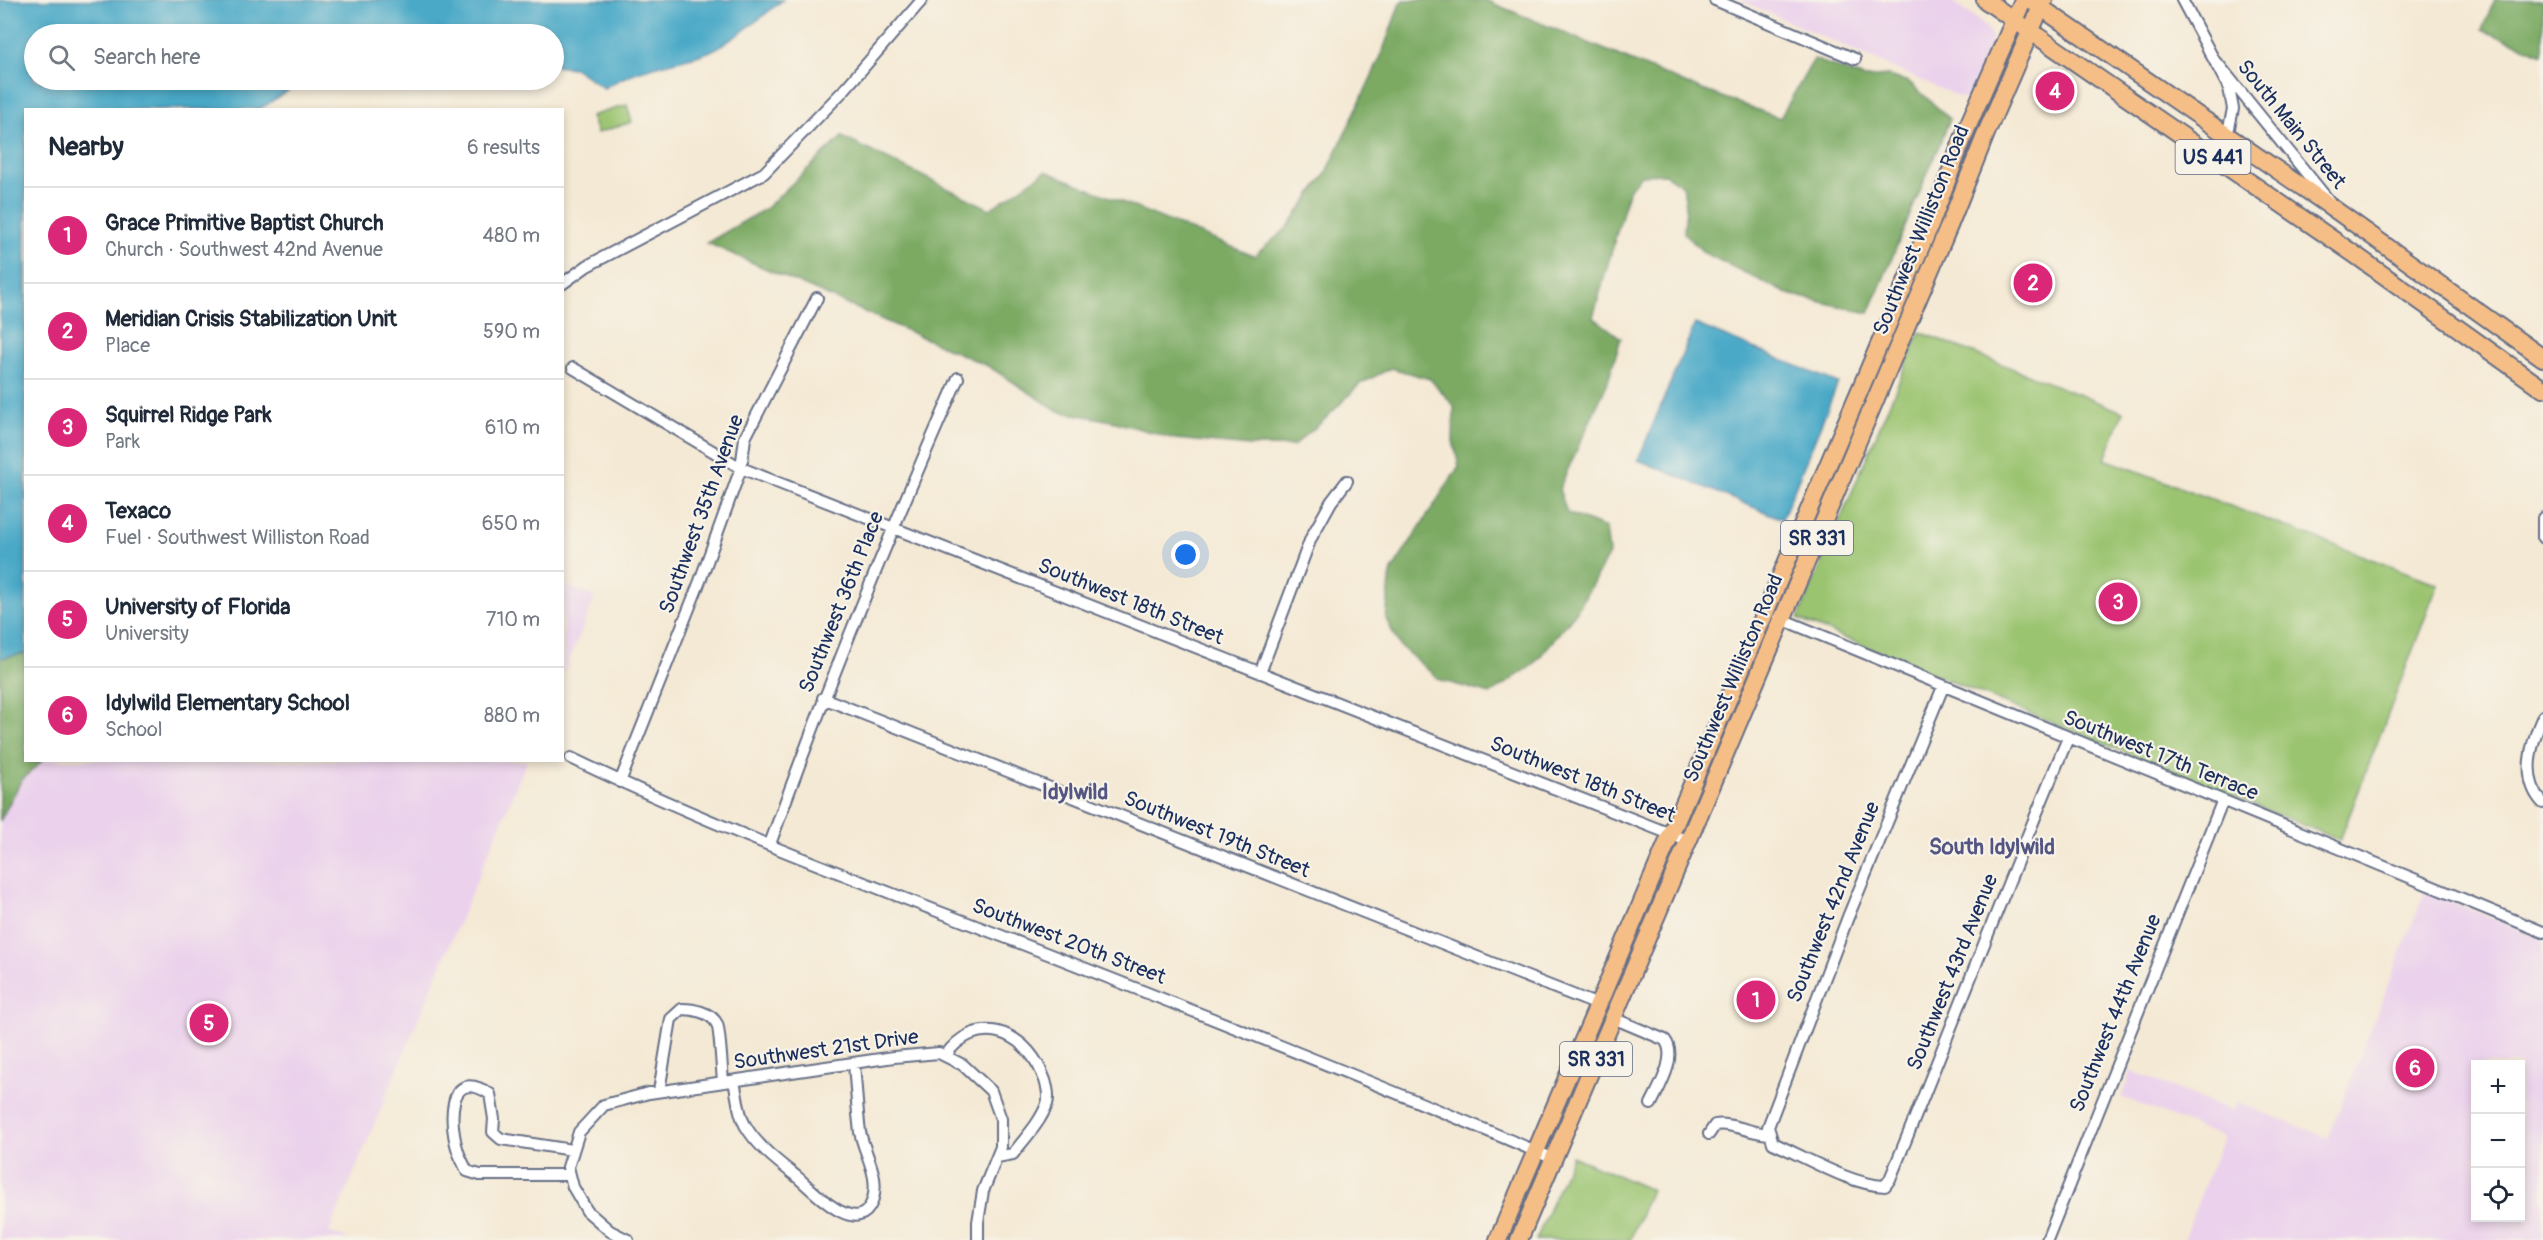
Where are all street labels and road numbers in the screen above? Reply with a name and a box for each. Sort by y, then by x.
street label: South Main Street [2231,54,2352,195]
street label: Southwest Williston Road [1867,121,1976,339]
road number: US 441 [2176,140,2250,174]
street label: Southwest 35th Avenue [653,410,750,617]
street label: Southwest 36th Place [793,507,890,697]
road number: SR 331 [1781,521,1853,555]
street label: Southwest 18th Street [1034,552,1228,651]
street label: Southwest Williston Road [1677,570,1790,786]
street label: Southwest 17th Terrace [2059,704,2263,807]
street label: Southwest 18th Street [1486,730,1680,829]
street label: Southwest 19th Street [1120,785,1314,884]
street label: Southwest 42nd Avenue [1781,797,1886,1007]
street label: Southwest 43rd Avenue [1901,869,2004,1074]
street label: Southwest 20th Street [968,892,1170,991]
street label: Southwest 44th Avenue [2063,910,2168,1116]
street label: Southwest 21st Drive [732,1023,921,1076]
road number: SR 331 [1560,1042,1632,1076]

